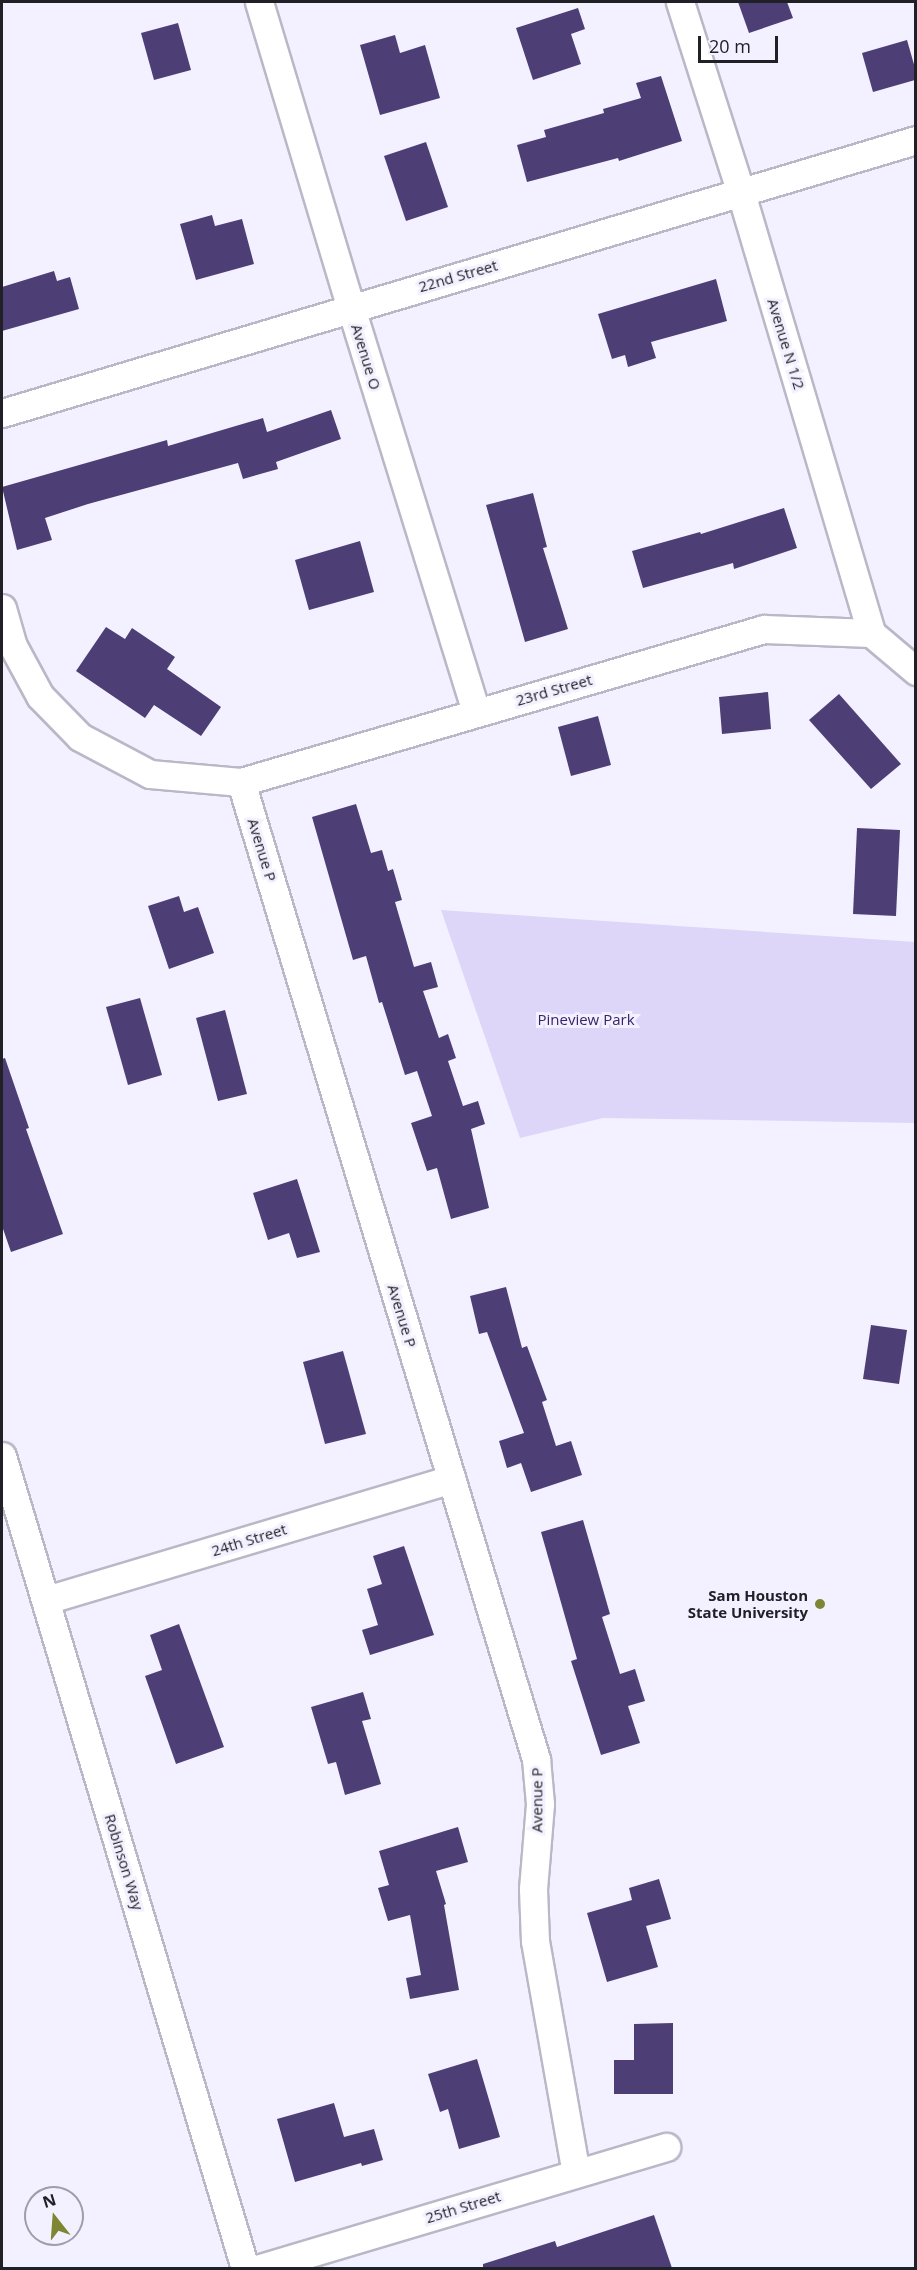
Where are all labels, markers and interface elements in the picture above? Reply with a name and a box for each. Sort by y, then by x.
scale bar [701,24,780,62]
text: 20 m [709,34,751,58]
street label: 22nd Street [416,256,500,296]
street label: Avenue N 1/2 [764,296,808,392]
street label: Avenue O [347,322,385,392]
street label: 23rd Street [514,671,594,709]
street label: Avenue P [244,816,280,884]
park label: Pineview Park [537,1011,635,1029]
street label: Avenue P [384,1282,420,1350]
street label: 24th Street [209,1520,289,1560]
place label: Sam Houston State University [688,1586,808,1621]
marker: Sam Houston State University [813,1597,827,1611]
street label: Avenue P [528,1767,546,1833]
street label: Robinson Way [101,1812,147,1912]
north arrow [24,2186,84,2246]
street label: 25th Street [423,2187,503,2227]
text: N [40,2188,59,2213]

